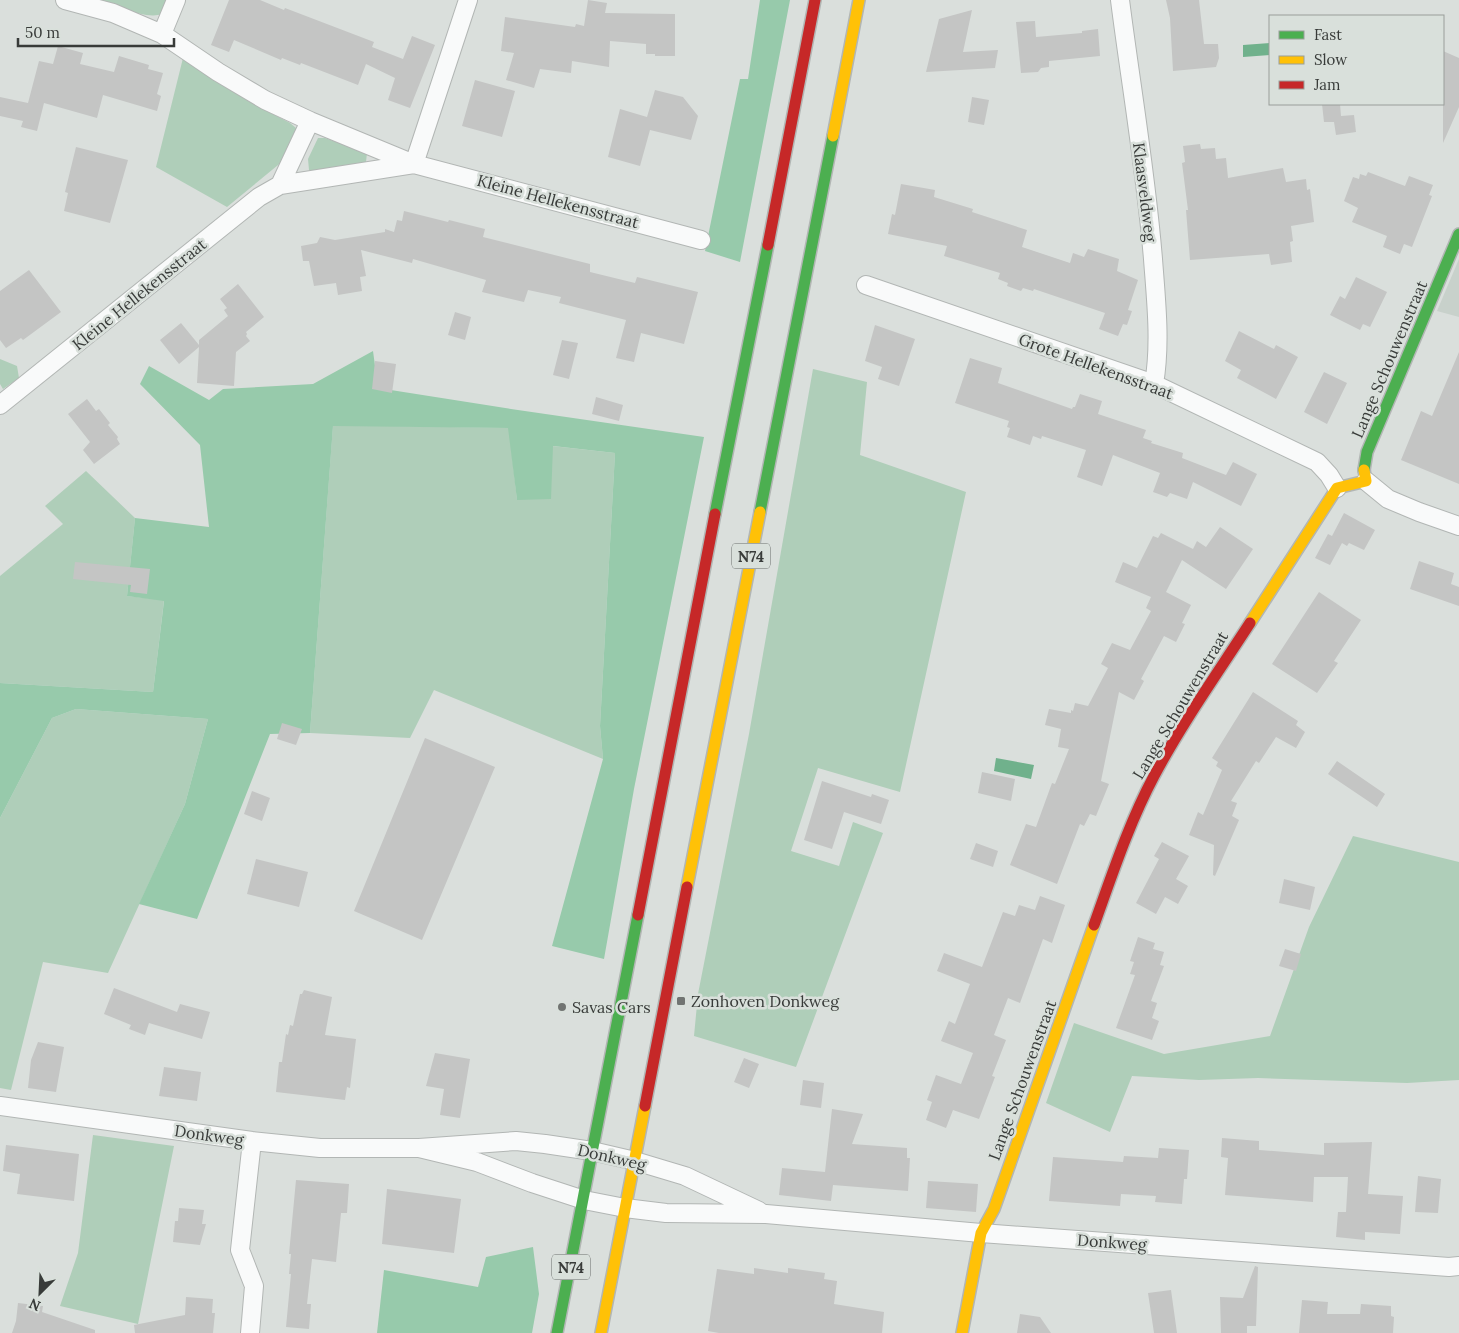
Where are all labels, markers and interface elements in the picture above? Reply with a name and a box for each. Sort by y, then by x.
scale bar [18,15,174,47]
legend [1269,15,1444,105]
text: 50 m [25,23,60,42]
text: Fast [1314,25,1342,44]
text: Slow [1314,50,1347,69]
text: Jam [1313,75,1341,94]
street label: Klaasveldweg [1129,141,1161,244]
street label: Kleine Hellekensstraat [475,170,642,232]
street label: Kleine Hellekensstraat [68,233,211,354]
street label: Lange Schouwenstraat [1347,276,1432,441]
street label: Grote Hellekensstraat [1016,329,1177,404]
road number: N74 [732,544,770,568]
street label: Lange Schouwenstraat [1128,627,1233,783]
place label: Zonhoven Donkweg [691,991,840,1011]
marker: Zonhoven Donkweg [675,995,687,1007]
street label: Lange Schouwenstraat [984,996,1061,1163]
place label: Savas Cars [572,997,651,1017]
marker: Savas Cars [556,1001,568,1013]
street label: Donkweg [173,1120,246,1150]
street label: Donkweg [576,1139,649,1175]
street label: Donkweg [1077,1230,1149,1254]
road number: N74 [552,1254,590,1280]
north arrow [15,1268,65,1318]
text: N [26,1294,43,1315]

